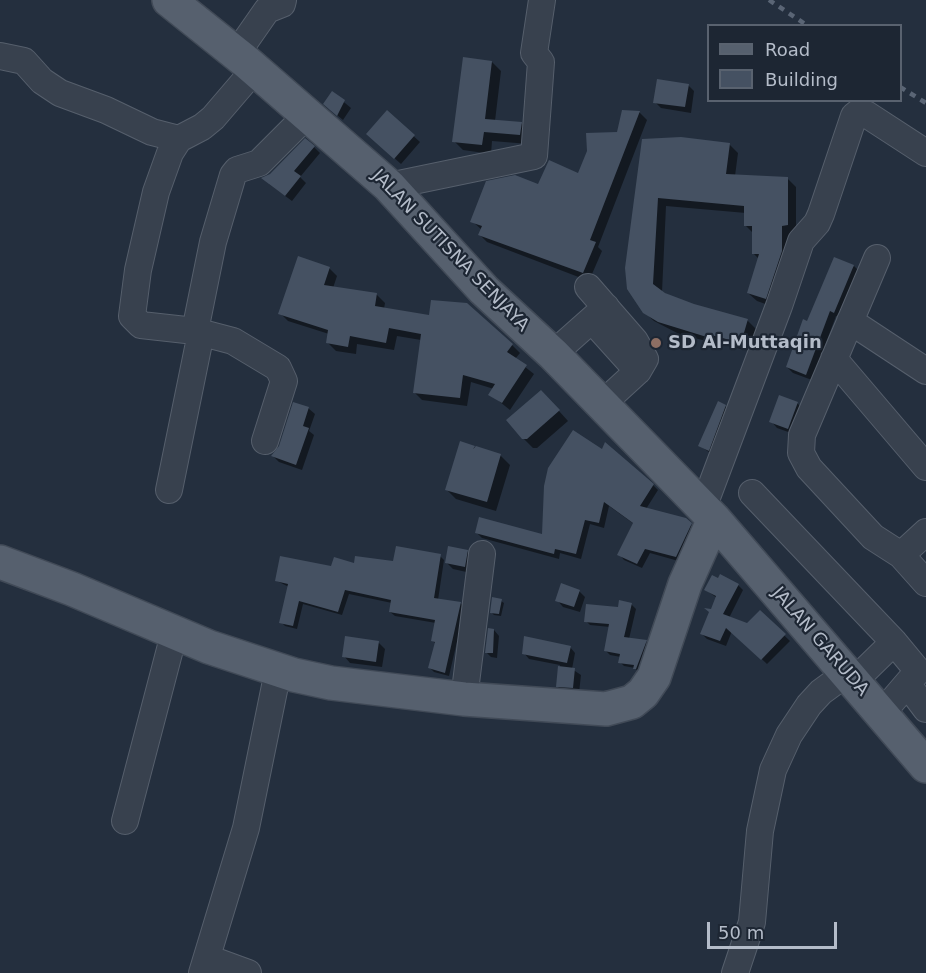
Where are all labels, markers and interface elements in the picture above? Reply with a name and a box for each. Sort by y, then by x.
legend [707,24,902,102]
text: Road [765,39,810,60]
text: Building [765,69,838,90]
street label: JALAN SUTISNA SENJAYA [367,165,533,337]
place label: SD Al-Muttaqin [668,332,822,354]
marker: SD Al-Muttaqin [649,336,663,350]
street label: JALAN GARUDA [767,583,873,701]
scale bar [710,910,840,948]
text: 50 m [718,922,764,943]

